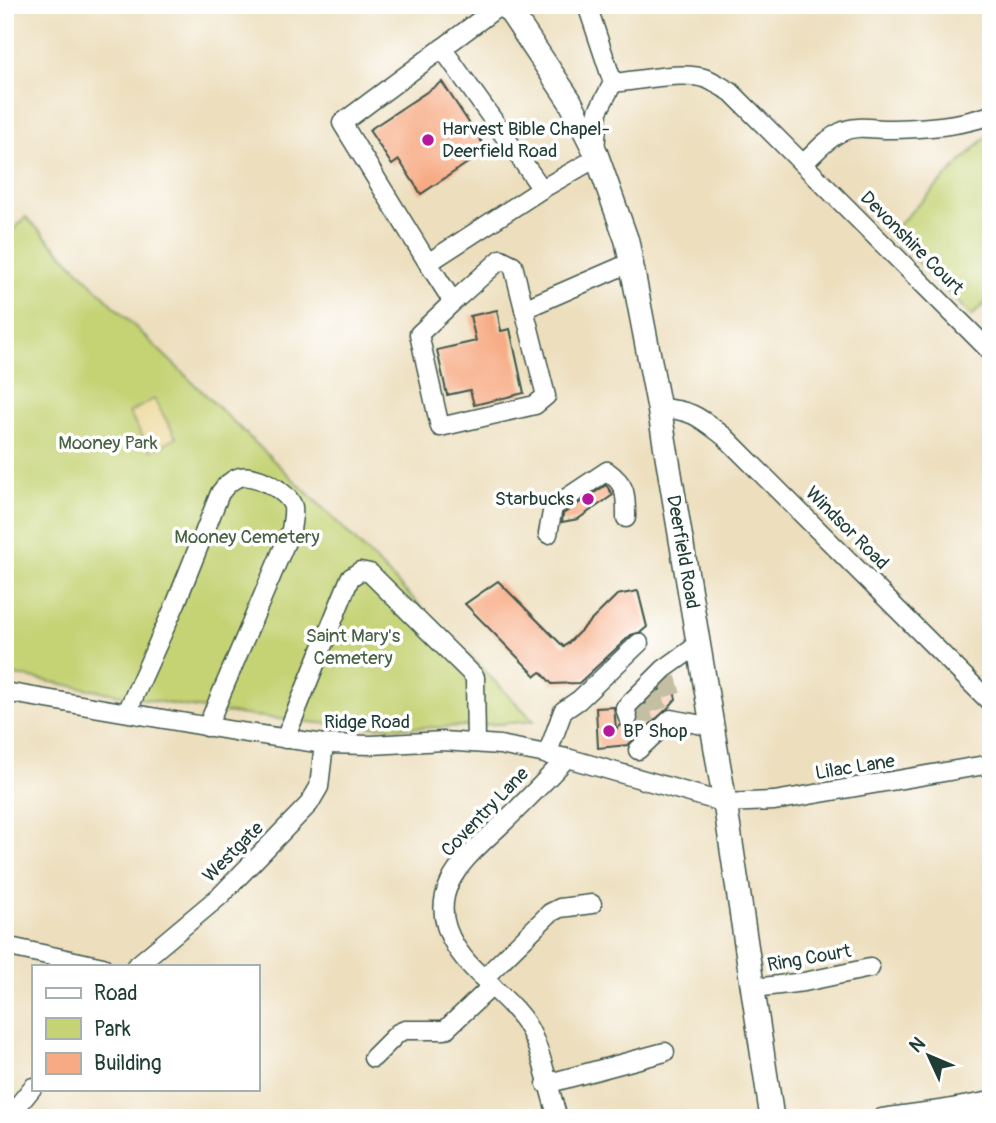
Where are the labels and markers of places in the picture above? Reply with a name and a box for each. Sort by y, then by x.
place label: Harvest Bible Chapel- Deerfield Road [442,117,610,163]
marker: Harvest Bible Chapel- Deerfield Road [420,132,436,148]
place label: Starbucks [495,487,575,511]
marker: Starbucks [580,491,596,507]
place label: BP Shop [623,719,688,743]
marker: BP Shop [601,723,617,739]

